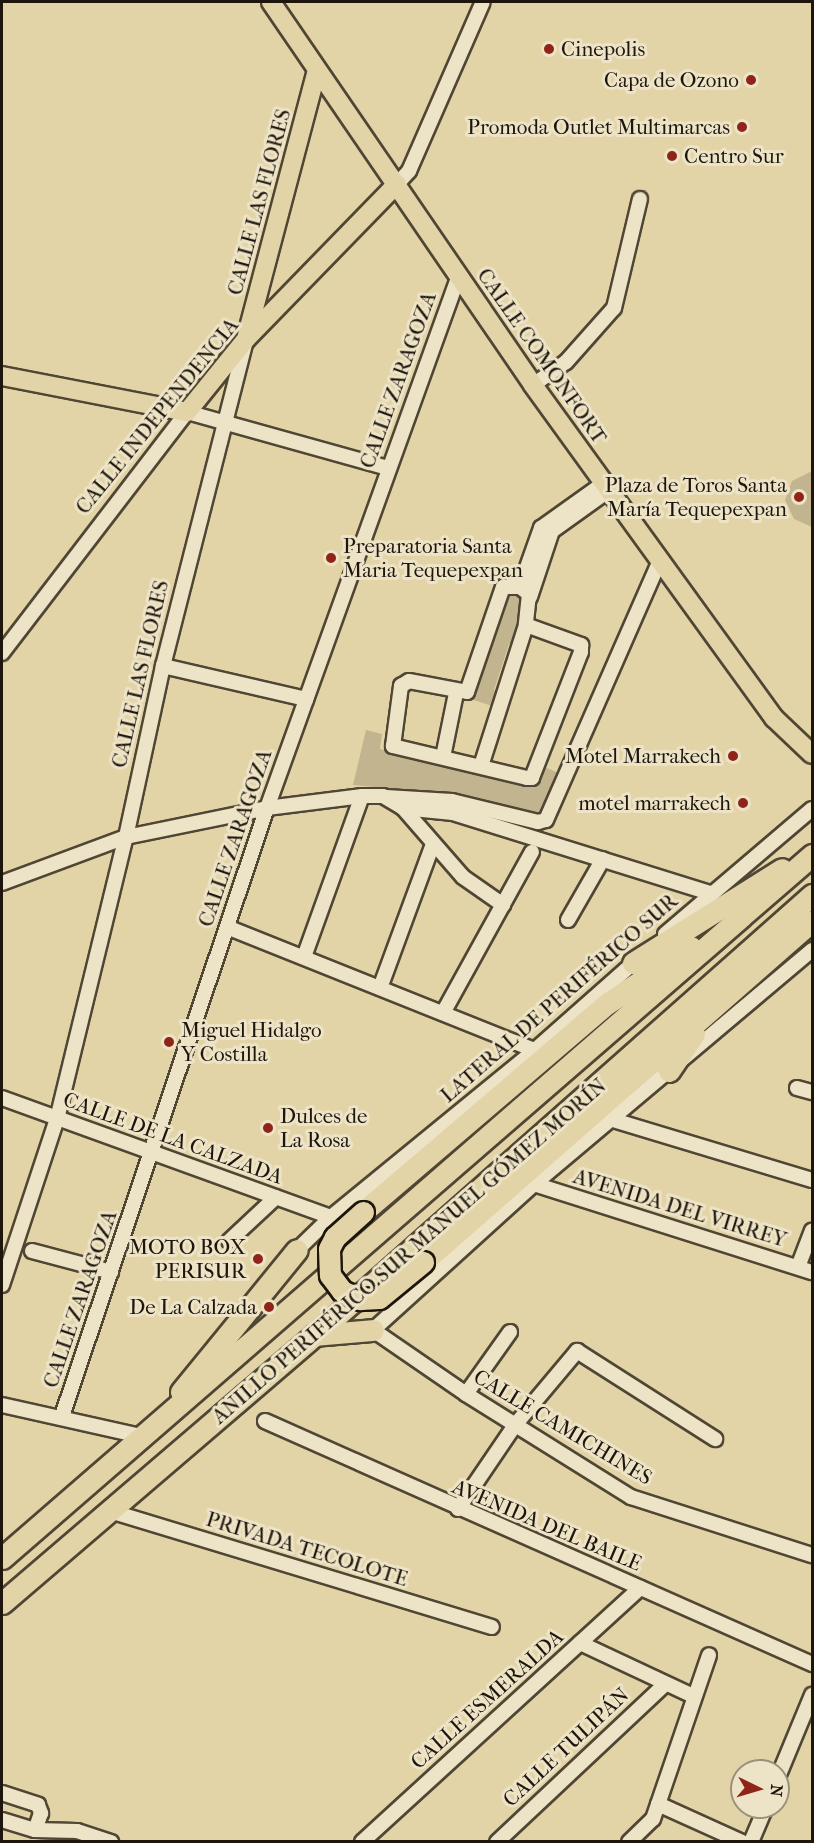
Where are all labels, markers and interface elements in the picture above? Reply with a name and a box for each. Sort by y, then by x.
place label: Cinepolis [561,36,645,62]
marker: Cinepolis [542,42,556,56]
place label: Capa de Ozono [604,67,739,93]
marker: Capa de Ozono [744,73,758,87]
street label: CALLE LAS FLORES [222,106,296,298]
place label: Promoda Outlet Multimarcas [467,114,730,140]
marker: Promoda Outlet Multimarcas [735,120,749,134]
place label: Centro Sur [684,143,784,169]
marker: Centro Sur [665,149,679,163]
street label: CALLE COMONFORT [472,263,612,449]
street label: CALLE ZARAGOZA [354,288,442,472]
street label: CALLE INDEPENDENCIA [70,313,244,519]
place label: Plaza de Toros Santa María Tequepexpan [605,472,787,522]
marker: Plaza de Toros Santa María Tequepexpan [792,490,806,504]
place label: Preparatoria Santa Maria Tequepexpan [343,533,523,583]
marker: Preparatoria Santa Maria Tequepexpan [324,551,338,565]
street label: CALLE LAS FLORES [106,578,174,770]
place label: Motel Marrakech [565,743,721,769]
street label: CALLE ZARAGOZA [193,746,277,930]
marker: Motel Marrakech [726,749,740,763]
place label: motel marrakech [578,790,731,816]
marker: motel marrakech [736,796,750,810]
street label: LATERAL DE PERIFÉRICO SUR [435,888,683,1108]
place label: Miguel Hidalgo Y Costilla [181,1017,322,1067]
marker: Miguel Hidalgo Y Costilla [162,1035,176,1049]
street label: ANILLO PERIFÉRICO SUR MANUEL GÓMEZ MORÍN [207,1073,611,1429]
street label: CALLE DE LA CALZADA [60,1087,286,1189]
place label: Dulces de La Rosa [280,1103,367,1153]
marker: Dulces de La Rosa [261,1121,275,1135]
street label: AVENIDA DEL VIRREY [570,1164,790,1252]
street label: CALLE ZARAGOZA [38,1207,122,1391]
place label: MOTO BOX PERISUR [129,1234,246,1284]
marker: MOTO BOX PERISUR [251,1252,265,1266]
place label: De La Calzada [129,1294,257,1320]
marker: De La Calzada [262,1300,276,1314]
street label: CALLE CAMICHINES [469,1364,657,1490]
street label: AVENIDA DEL BAILE [449,1474,645,1576]
street label: PRIVADA TECOLOTE [203,1506,411,1592]
street label: CALLE ESMERALDA [405,1624,569,1774]
street label: CALLE TULIPÁN [498,1682,634,1812]
north arrow [730,1759,790,1819]
text: N [766,1784,786,1797]

